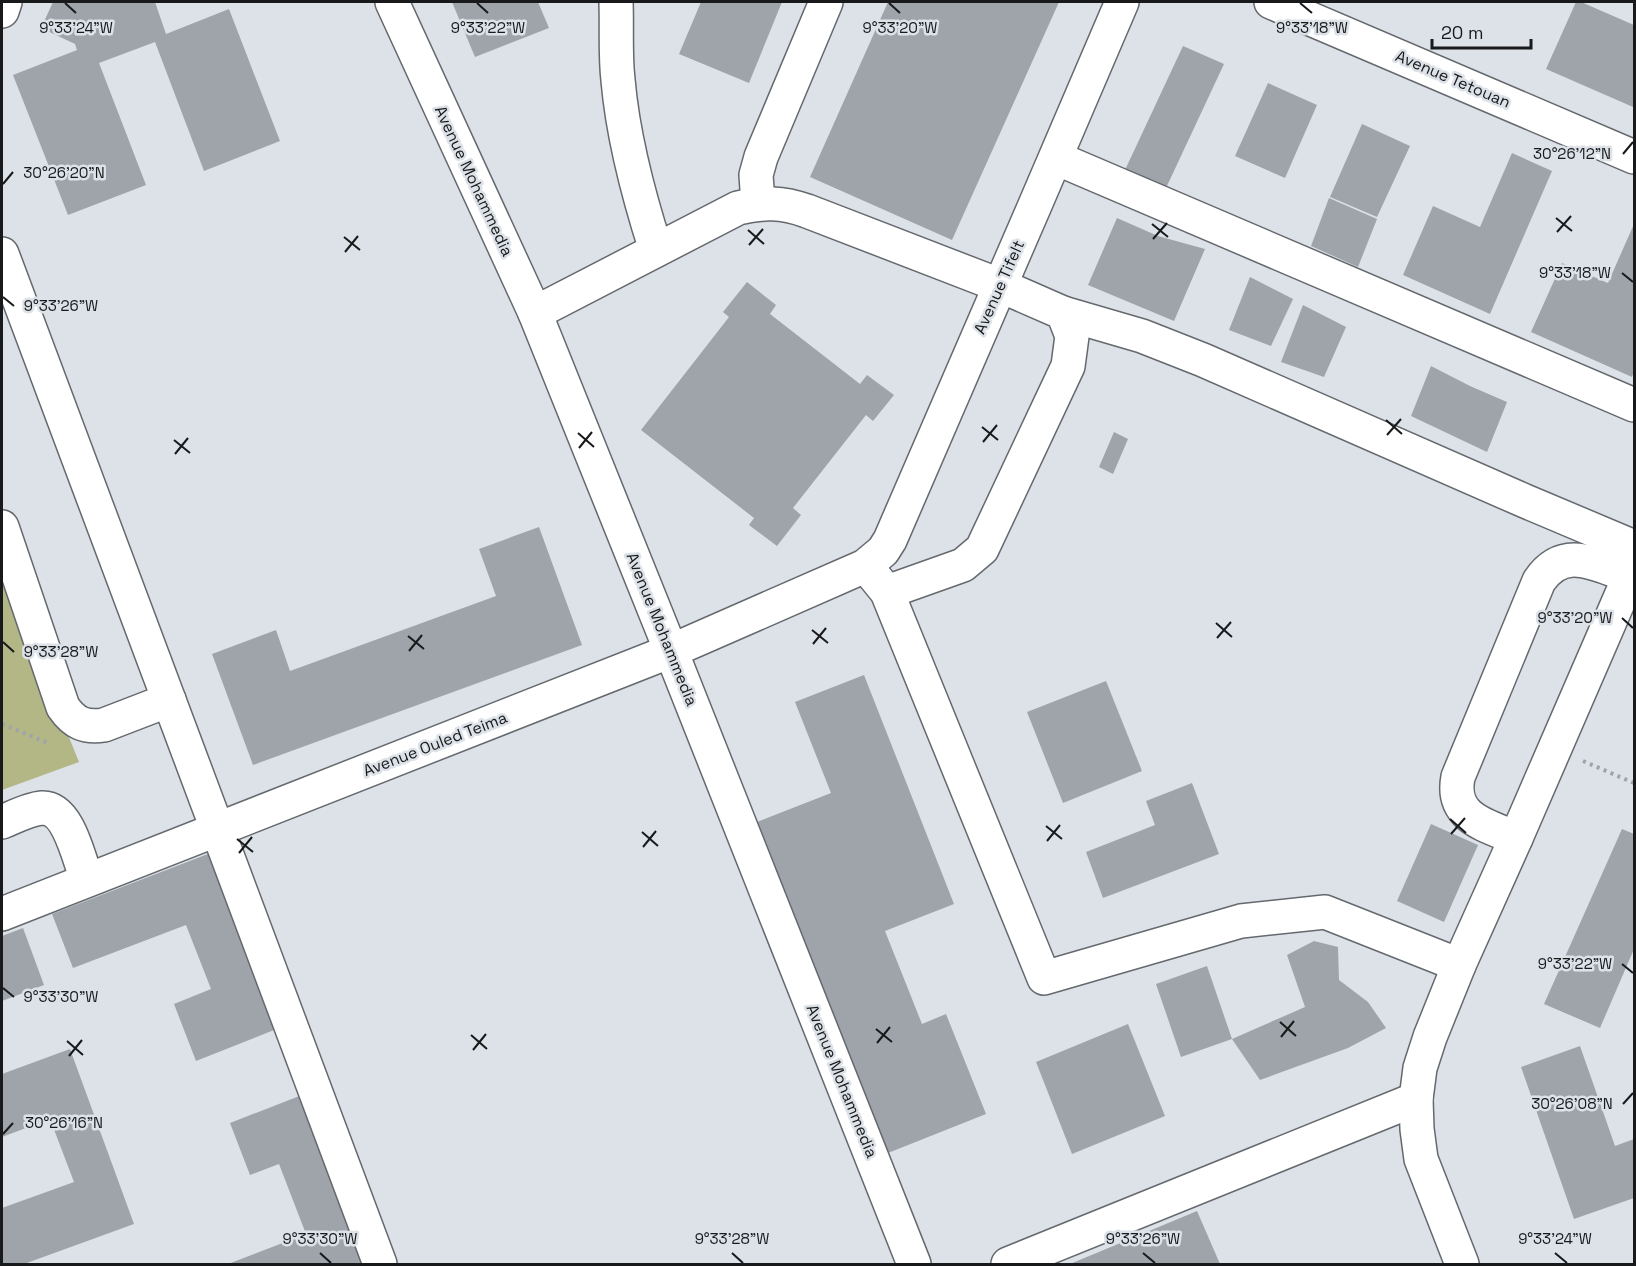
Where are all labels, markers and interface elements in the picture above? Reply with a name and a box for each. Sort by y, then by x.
scale bar [1432,12,1531,50]
text: 9°33'24"W [39,18,113,37]
text: 9°33'22"W [451,18,525,37]
text: 9°33'20"W [863,18,937,37]
text: 9°33'18"W [1276,18,1348,37]
text: 20 m [1441,21,1484,44]
street label: Avenue Tetouan [1392,45,1514,113]
street label: Avenue Mohammedia [430,102,518,260]
text: 30°26'12"N [1533,144,1611,163]
text: 30°26'20"N [23,163,105,182]
street label: Avenue Tifelt [969,237,1029,337]
text: 9°33'18"W [1539,263,1611,282]
text: 9°33'26"W [24,296,98,315]
street label: Avenue Mohammedia [622,549,702,709]
text: 9°33'20"W [1538,608,1612,627]
text: 9°33'28"W [24,642,98,661]
street label: Avenue Ouled Teima [360,707,510,781]
text: 9°33'22"W [1538,954,1612,973]
text: 9°33'30"W [24,987,98,1006]
street label: Avenue Mohammedia [802,1001,882,1161]
text: 30°26'08"N [1531,1094,1613,1113]
text: 30°26'16"N [25,1113,103,1132]
text: 9°33'30"W [283,1229,357,1248]
text: 9°33'28"W [695,1229,769,1248]
text: 9°33'26"W [1106,1229,1180,1248]
text: 9°33'24"W [1518,1229,1592,1248]

